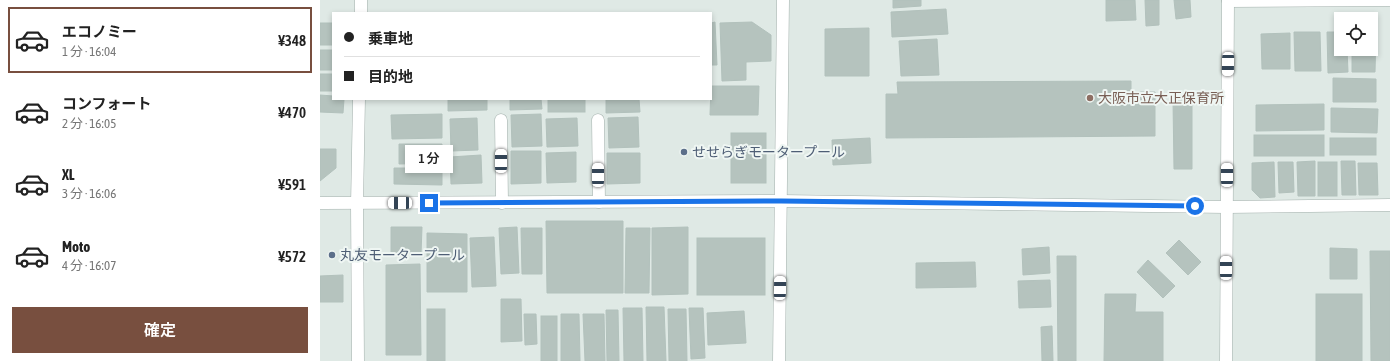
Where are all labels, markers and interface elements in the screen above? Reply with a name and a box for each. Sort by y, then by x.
map controls [1334,12,1378,56]
button: locate [1334,12,1378,56]
icon: car [14,22,50,58]
text: エコノミー [62,23,137,40]
text: 乗車地 [368,30,413,47]
text: ¥348 [278,32,306,49]
text: 1 分 · 16:04 [62,44,116,59]
car [1222,52,1234,76]
text: 目的地 [368,68,413,85]
place label: 大阪市立大正保育所 [1098,90,1224,106]
marker: 大阪市立大正保育所 [1085,93,1095,103]
icon: car [14,94,50,130]
text: コンフォート [62,95,152,112]
text: ¥470 [278,104,306,121]
text: 2 分 · 16:05 [62,116,116,131]
place label: せせらぎモータープール [692,144,845,160]
callout: 1 分 [405,145,453,173]
marker: せせらぎモータープール [679,147,689,157]
car [495,149,507,173]
text: 1 分 [419,151,439,166]
car [592,163,604,187]
car [1221,163,1233,187]
icon: car [14,166,50,202]
text: XL [62,166,75,183]
text: ¥591 [278,176,306,193]
text: 3 分 · 16:06 [62,186,116,201]
route end [420,194,438,212]
car [388,197,412,209]
route start [1186,197,1204,215]
icon: car [14,238,50,274]
text: Moto [62,238,90,255]
place label: 丸友モータープール [340,247,465,263]
text: ¥572 [278,248,306,265]
marker: 丸友モータープール [327,250,337,260]
car [1220,256,1232,280]
text: 4 分 · 16:07 [62,258,116,273]
car [774,276,786,300]
button: 確定 [12,307,308,353]

